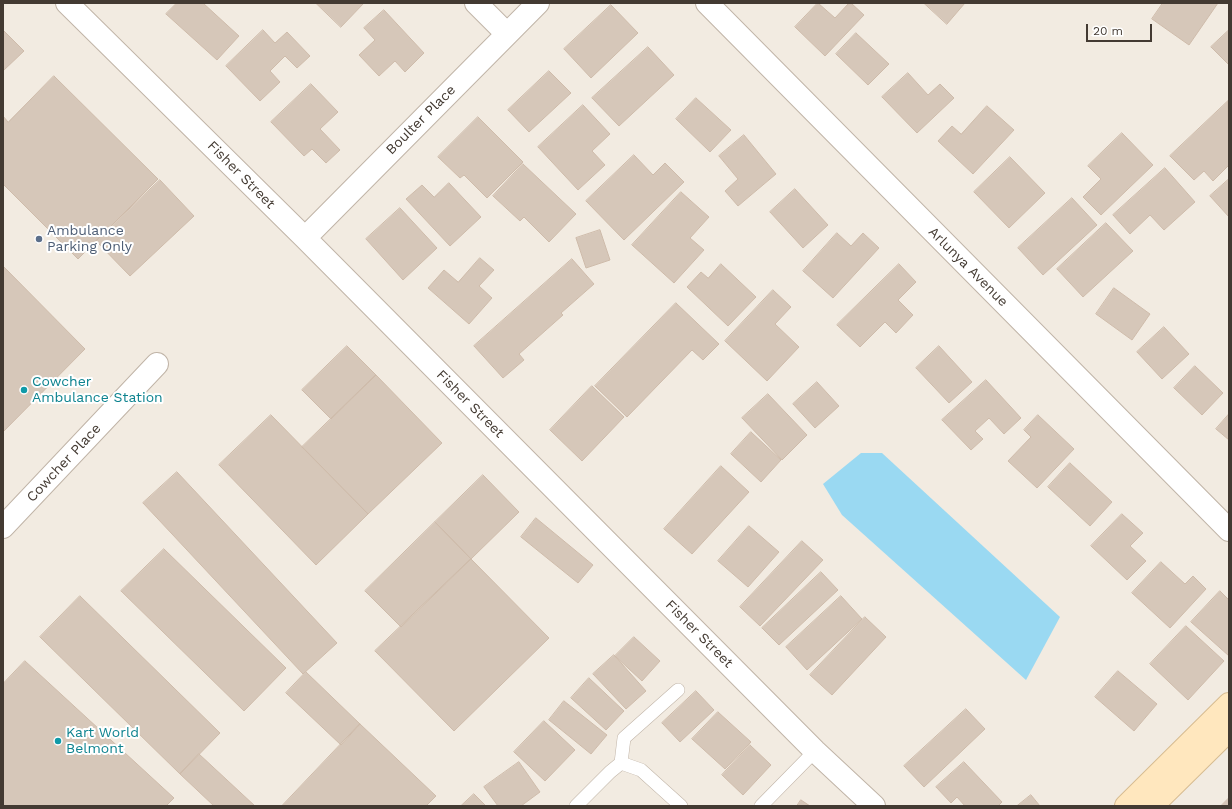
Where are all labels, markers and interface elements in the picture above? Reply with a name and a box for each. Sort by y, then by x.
scale bar [1088,16,1154,42]
text: 20 m [1093,24,1123,38]
street label: Boulter Place [383,82,459,158]
street label: Fisher Street [204,138,278,212]
place label: Ambulance Parking Only [47,223,132,256]
street label: Arlunya Avenue [925,224,1011,310]
marker: Ambulance Parking Only [34,234,44,244]
street label: Fisher Street [433,367,507,441]
place label: Cowcher Ambulance Station [32,374,163,406]
marker: Cowcher Ambulance Station [19,385,29,395]
street label: Cowcher Place [23,420,105,506]
street label: Fisher Street [662,597,736,671]
place label: Kart World Belmont [66,725,139,758]
marker: Kart World Belmont [53,736,63,746]

